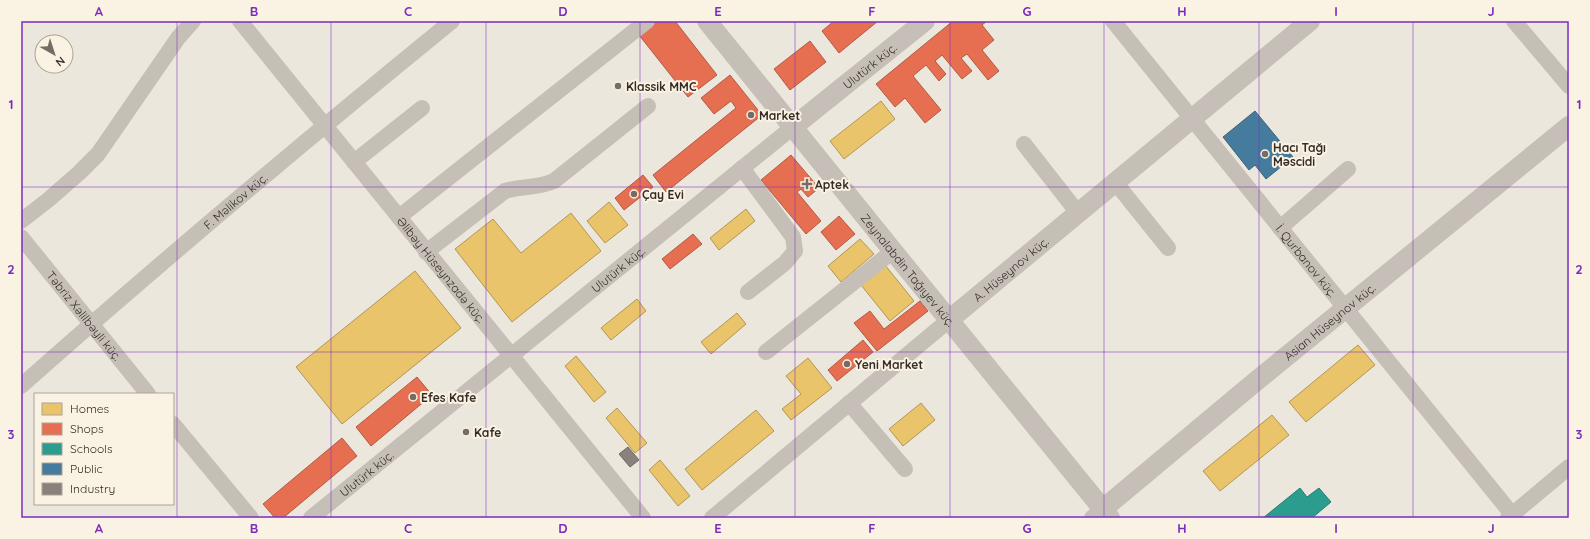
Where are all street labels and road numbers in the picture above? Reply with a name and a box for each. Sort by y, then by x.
street label: Ulutürk küç. [839,39,899,92]
street label: F. Məlikov küç. [200,170,270,232]
street label: Zeynalabdin Tağıyev küç. [858,210,959,329]
street label: Əlibəy Hüseynzadə küç. [394,213,489,326]
street label: İ. Qurbanov küç. [1273,221,1341,300]
street label: A. Hüseynov küç. [970,233,1051,305]
street label: Ulutürk küç. [588,243,648,295]
street label: Təbriz Xəlilbəyli küç. [44,268,125,363]
street label: Asian Hüseynov küç. [1281,280,1378,363]
street label: Ulutürk küç. [336,447,396,500]

